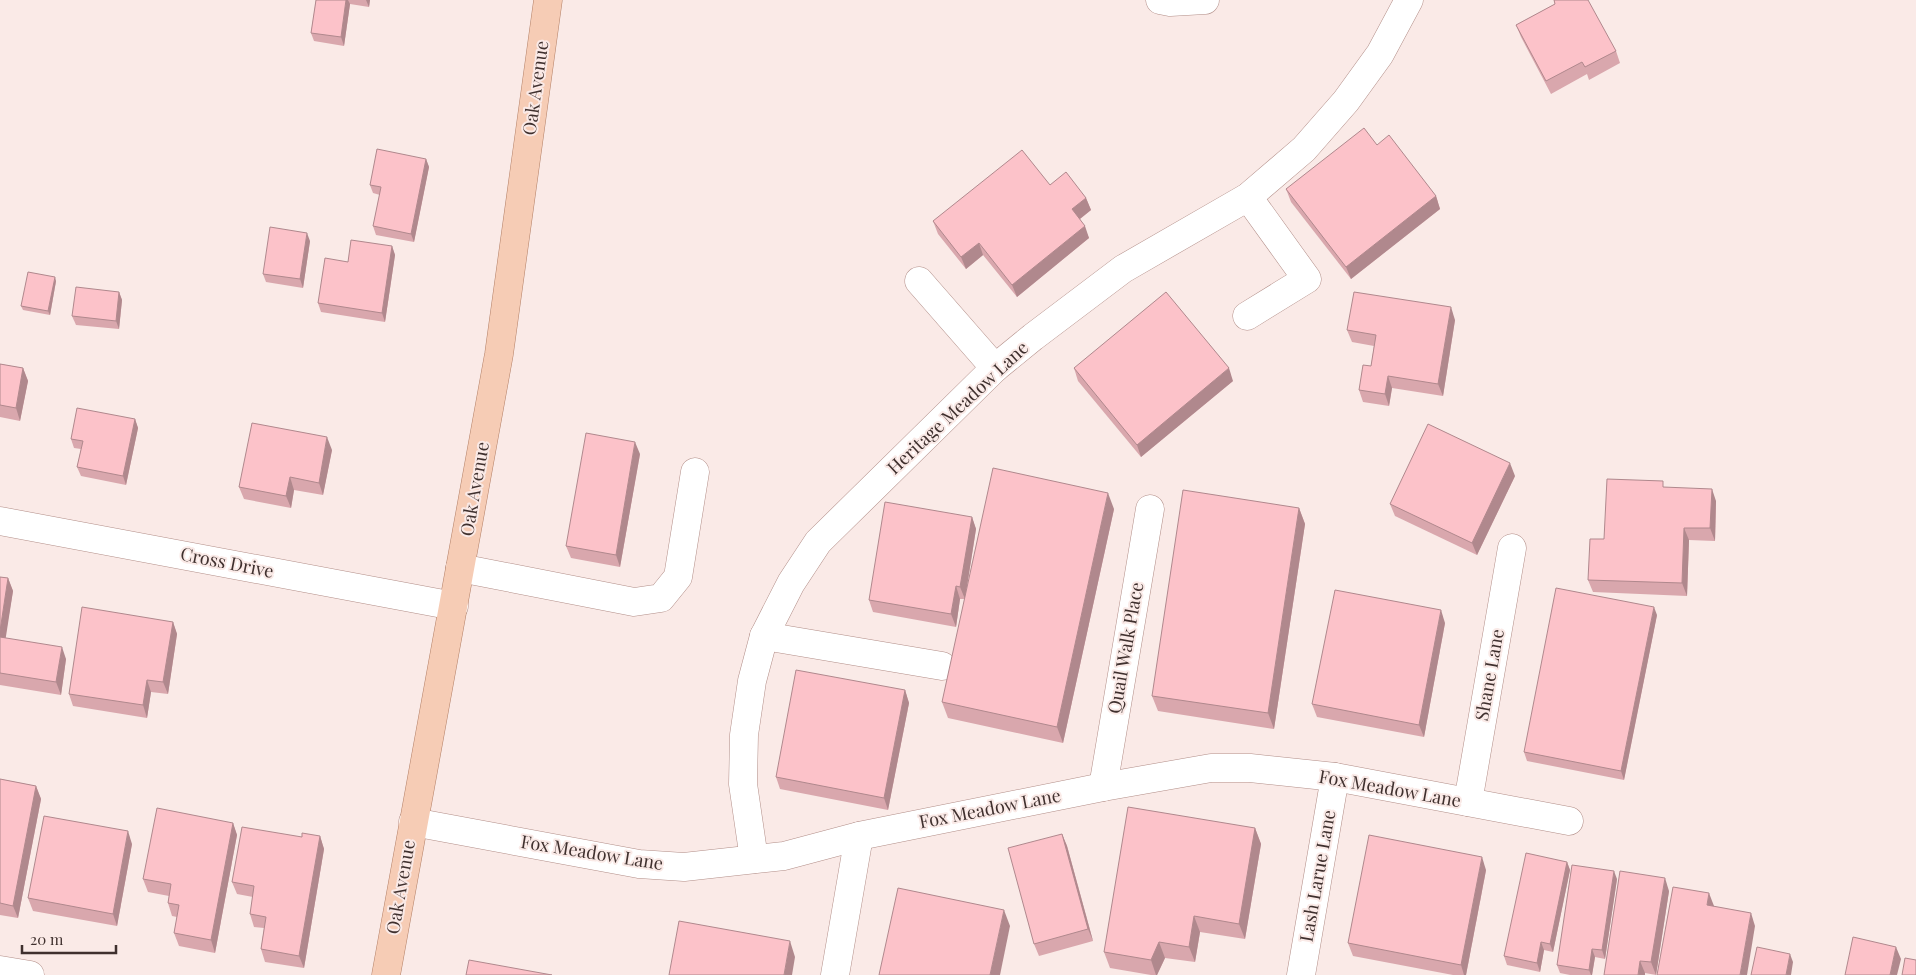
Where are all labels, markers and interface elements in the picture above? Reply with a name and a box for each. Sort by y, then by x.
street label: Oak Avenue [516,39,554,137]
street label: Heritage Meadow Lane [882,335,1033,479]
street label: Oak Avenue [454,440,494,538]
street label: Cross Drive [179,541,276,583]
street label: Quail Walk Place [1102,580,1148,715]
street label: Shane Lane [1469,627,1509,723]
street label: Fox Meadow Lane [1317,764,1463,812]
street label: Fox Meadow Lane [917,783,1063,834]
street label: Lash Larue Lane [1294,808,1340,944]
street label: Fox Meadow Lane [519,829,665,875]
street label: Oak Avenue [380,838,420,936]
scale bar [22,922,116,954]
text: 20 m [30,929,64,949]

